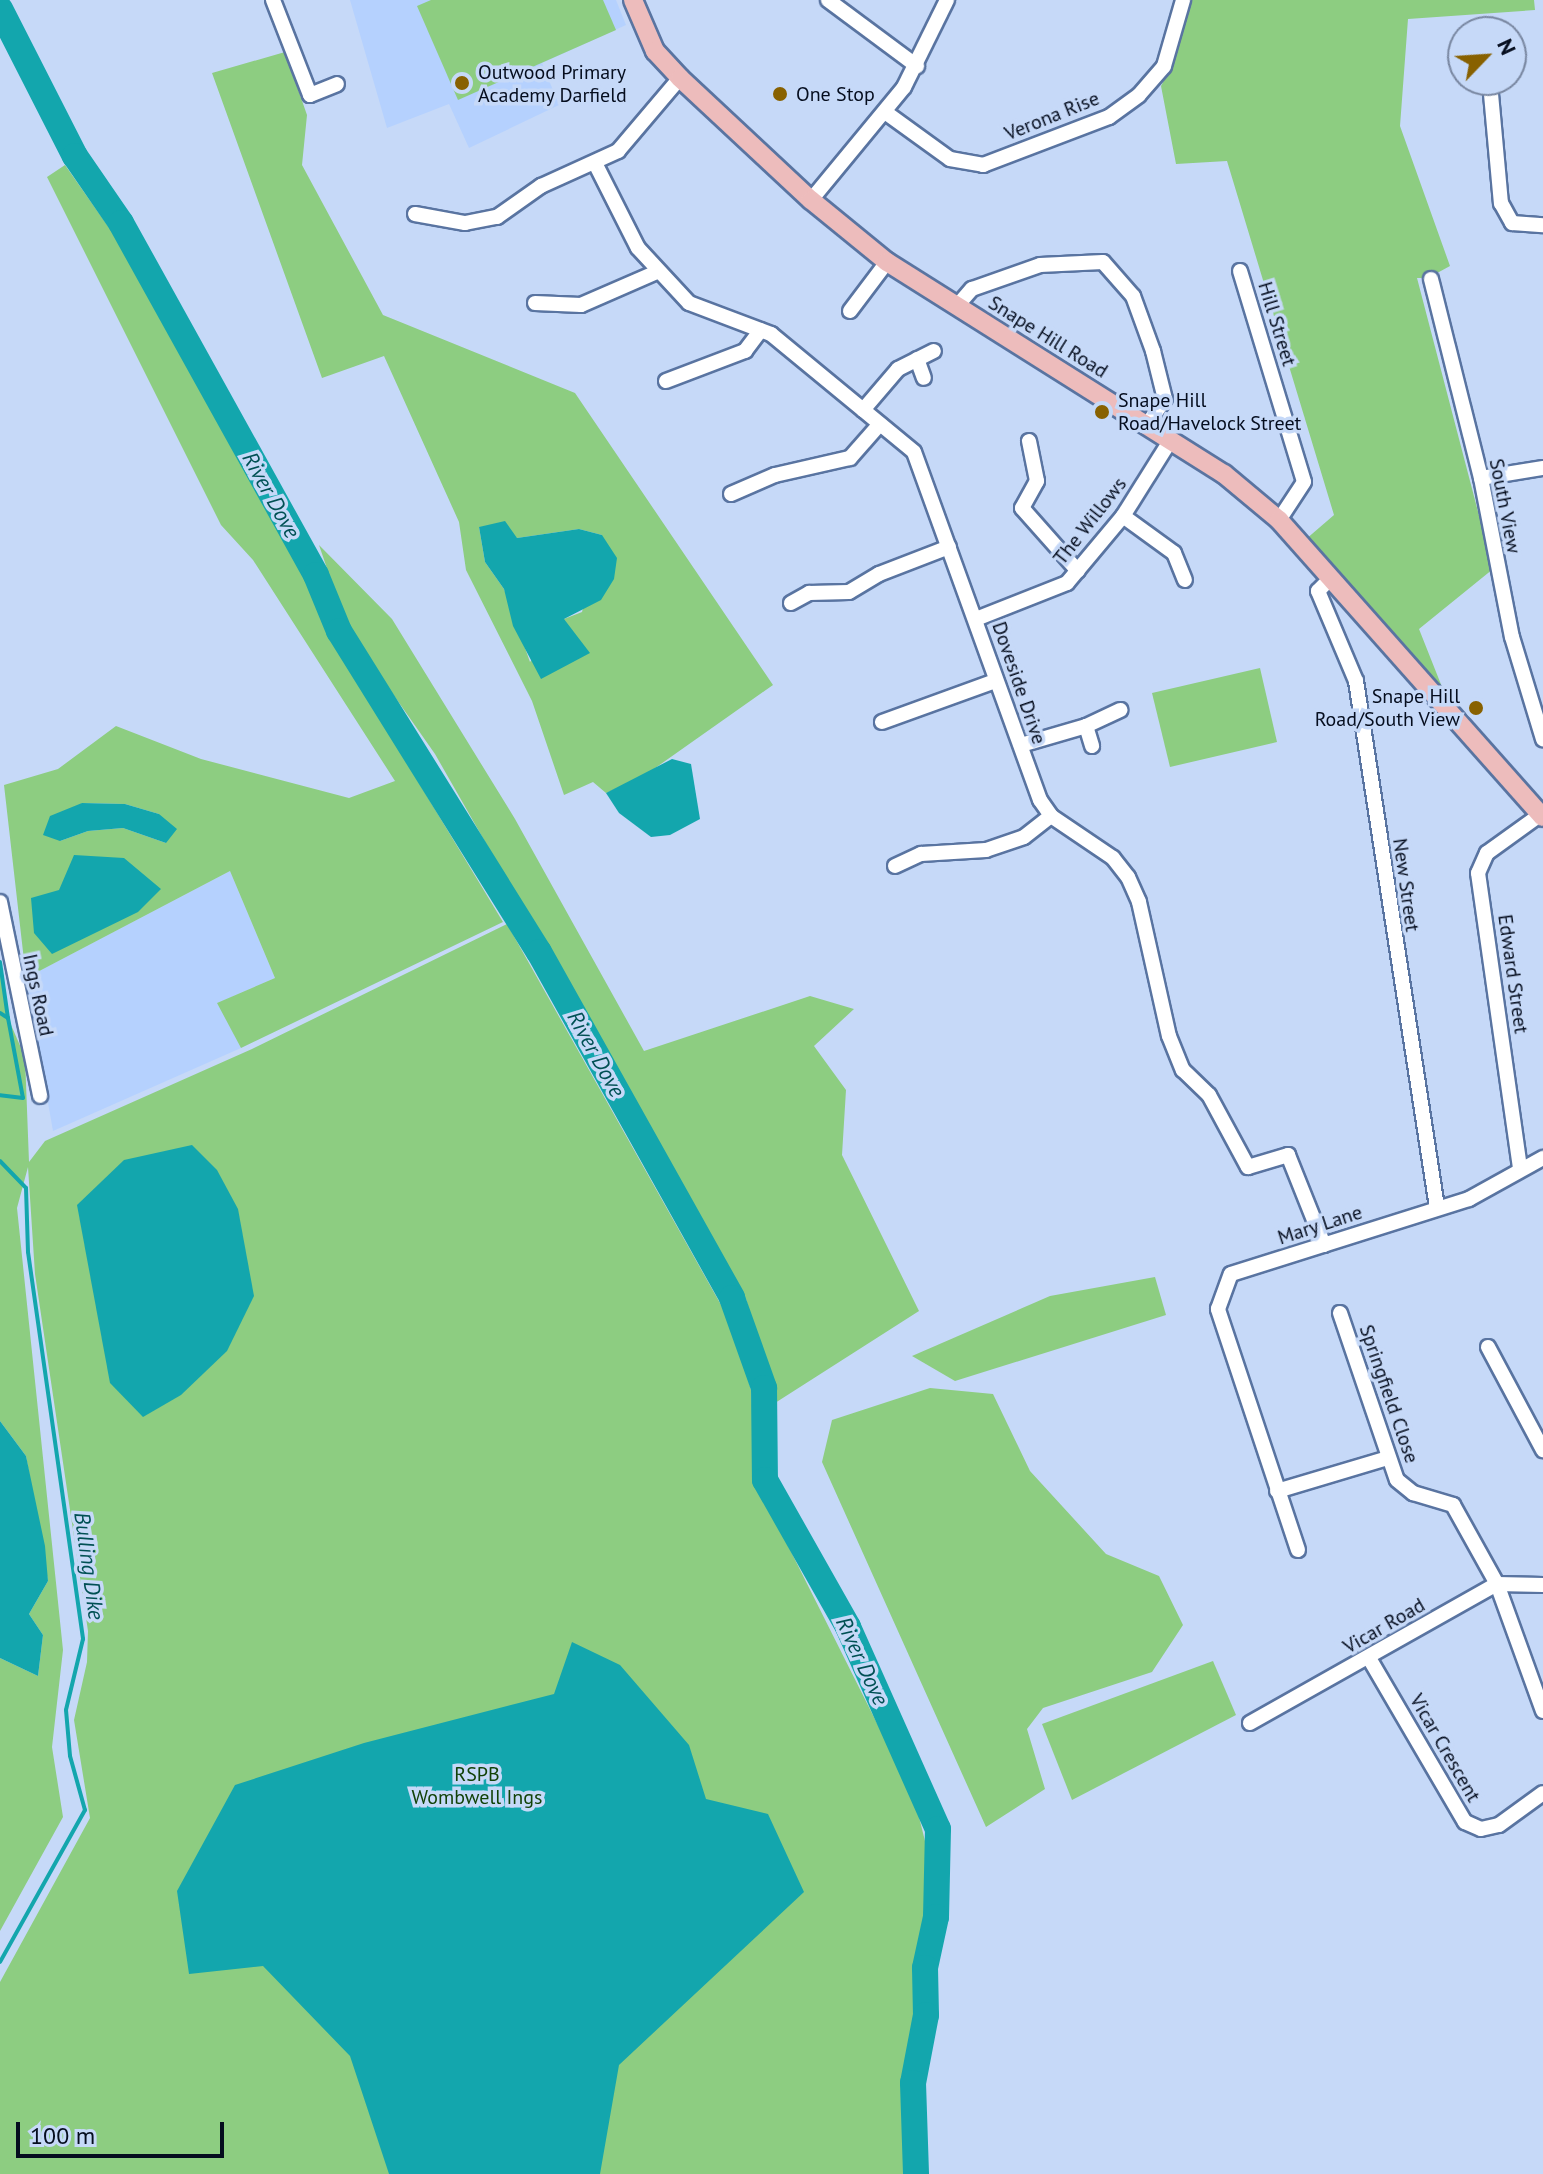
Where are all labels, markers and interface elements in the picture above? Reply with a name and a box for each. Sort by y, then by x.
north arrow [1447,16,1527,96]
text: N [1491,34,1523,59]
place label: Outwood Primary Academy Darfield [478,60,628,107]
marker: Outwood Primary Academy Darfield [453,74,471,92]
place label: One Stop [796,82,875,106]
marker: One Stop [771,85,789,103]
street label: Verona Rise [1001,86,1103,146]
street label: Hill Street [1253,279,1301,369]
street label: Snape Hill Road [984,291,1112,383]
place label: Snape Hill Road/Havelock Street [1118,388,1302,435]
marker: Snape Hill Road/Havelock Street [1093,403,1111,421]
water label: River Dove [237,447,305,543]
street label: South View [1484,456,1526,556]
street label: The Willows [1048,472,1132,570]
street label: Doveside Drive [987,619,1051,747]
place label: Snape Hill Road/South View [1314,684,1460,731]
marker: Snape Hill Road/South View [1467,699,1485,717]
street label: New Street [1388,837,1424,933]
street label: Edward Street [1493,913,1533,1035]
street label: Ings Road [18,952,58,1038]
water label: River Dove [562,1006,630,1102]
street label: Mary Lane [1274,1200,1366,1250]
street label: Springfield Close [1354,1322,1424,1466]
water label: Bulling Dike [68,1510,110,1622]
street label: Vicar Road [1339,1593,1429,1659]
water label: River Dove [830,1613,894,1709]
street label: Vicar Crescent [1404,1690,1486,1806]
park label: RSPB Wombwell Ings [412,1762,542,1809]
scale bar [20,2106,228,2156]
text: 100 m [30,2120,95,2151]

